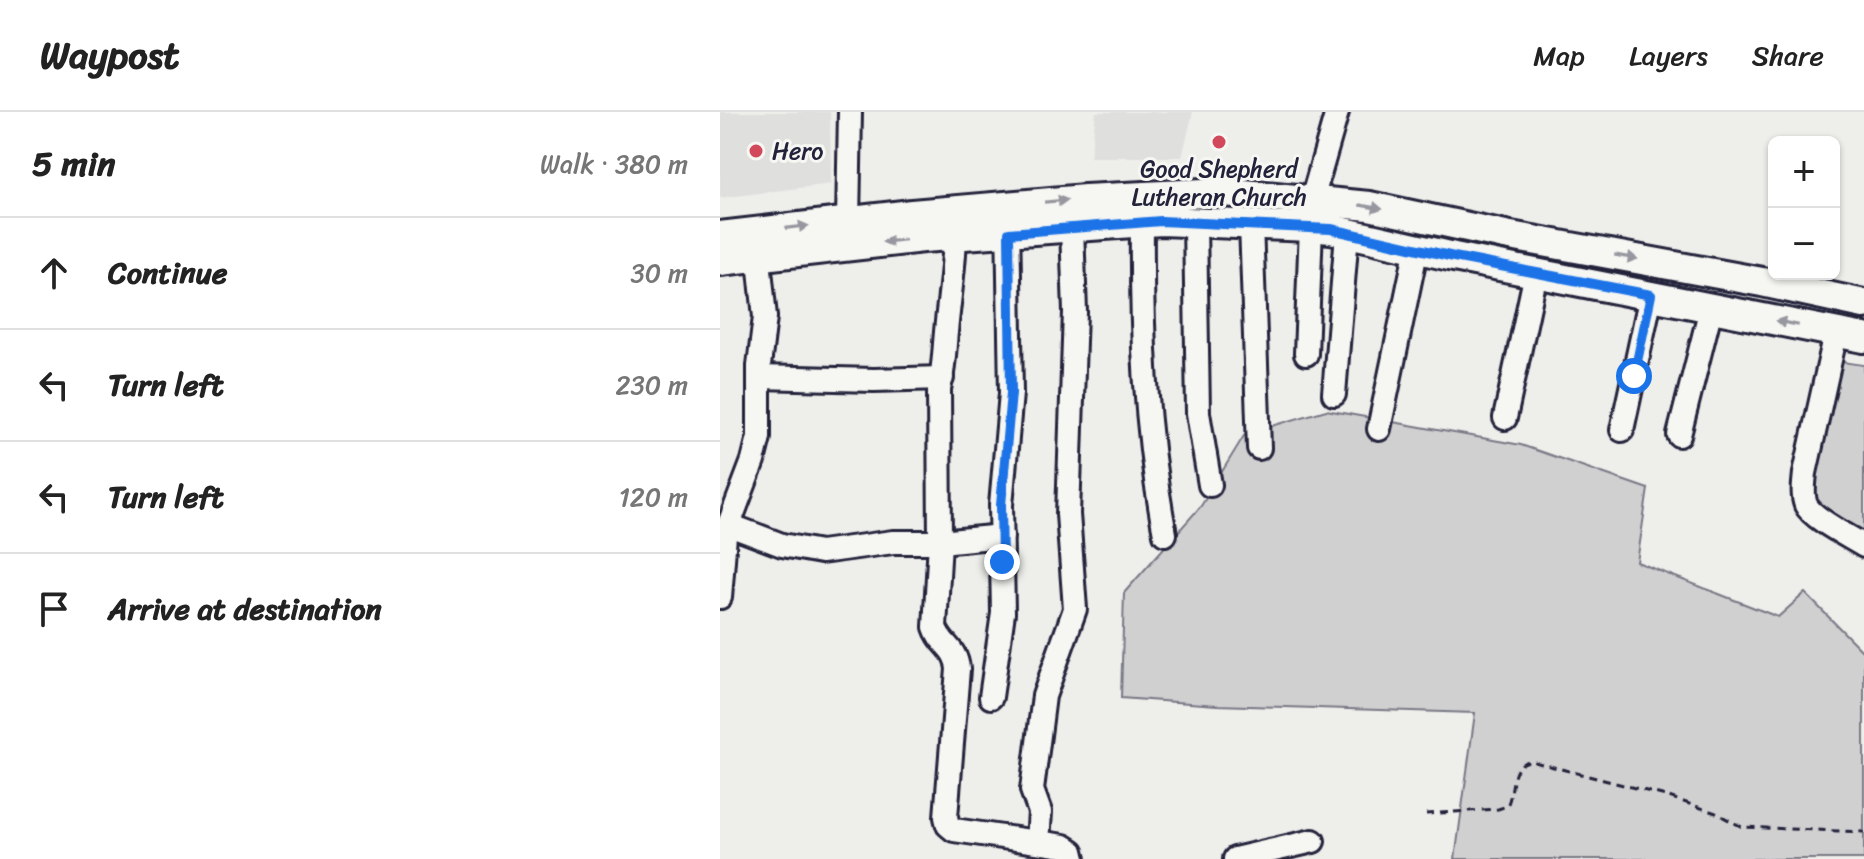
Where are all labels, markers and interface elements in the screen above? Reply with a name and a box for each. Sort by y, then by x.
text: Waypost [40,22,180,89]
text: Map [1533,31,1585,80]
text: Layers [1629,31,1708,80]
text: Share [1752,31,1824,80]
place label: Hero [772,130,823,172]
marker: Good Shepherd Lutheran Church [1210,133,1228,151]
text: 5 min [32,134,115,194]
map controls [1768,136,1840,280]
button: + [1768,136,1840,208]
text: Walk · 380 m [540,141,688,187]
marker: Hero [747,142,765,160]
place label: Good Shepherd Lutheran Church [1131,148,1307,218]
one-way arrow [1044,194,1069,207]
one-way arrow [1359,202,1384,214]
button: − [1768,208,1840,280]
one-way arrow [785,221,810,234]
one-way arrow [881,235,906,248]
text: Continue [108,246,227,300]
text: 30 m [631,250,688,296]
icon: ahead [32,251,76,295]
one-way arrow [1614,252,1639,264]
one-way arrow [1775,316,1800,329]
text: Turn left [108,358,224,412]
route start [1616,358,1652,394]
text: 230 m [616,362,688,408]
icon: left [32,363,76,407]
text: Turn left [108,470,224,524]
text: 120 m [619,474,688,520]
icon: left [32,475,76,519]
route end [984,544,1020,580]
text: Arrive at destination [108,582,382,636]
icon: arrive [32,587,76,631]

